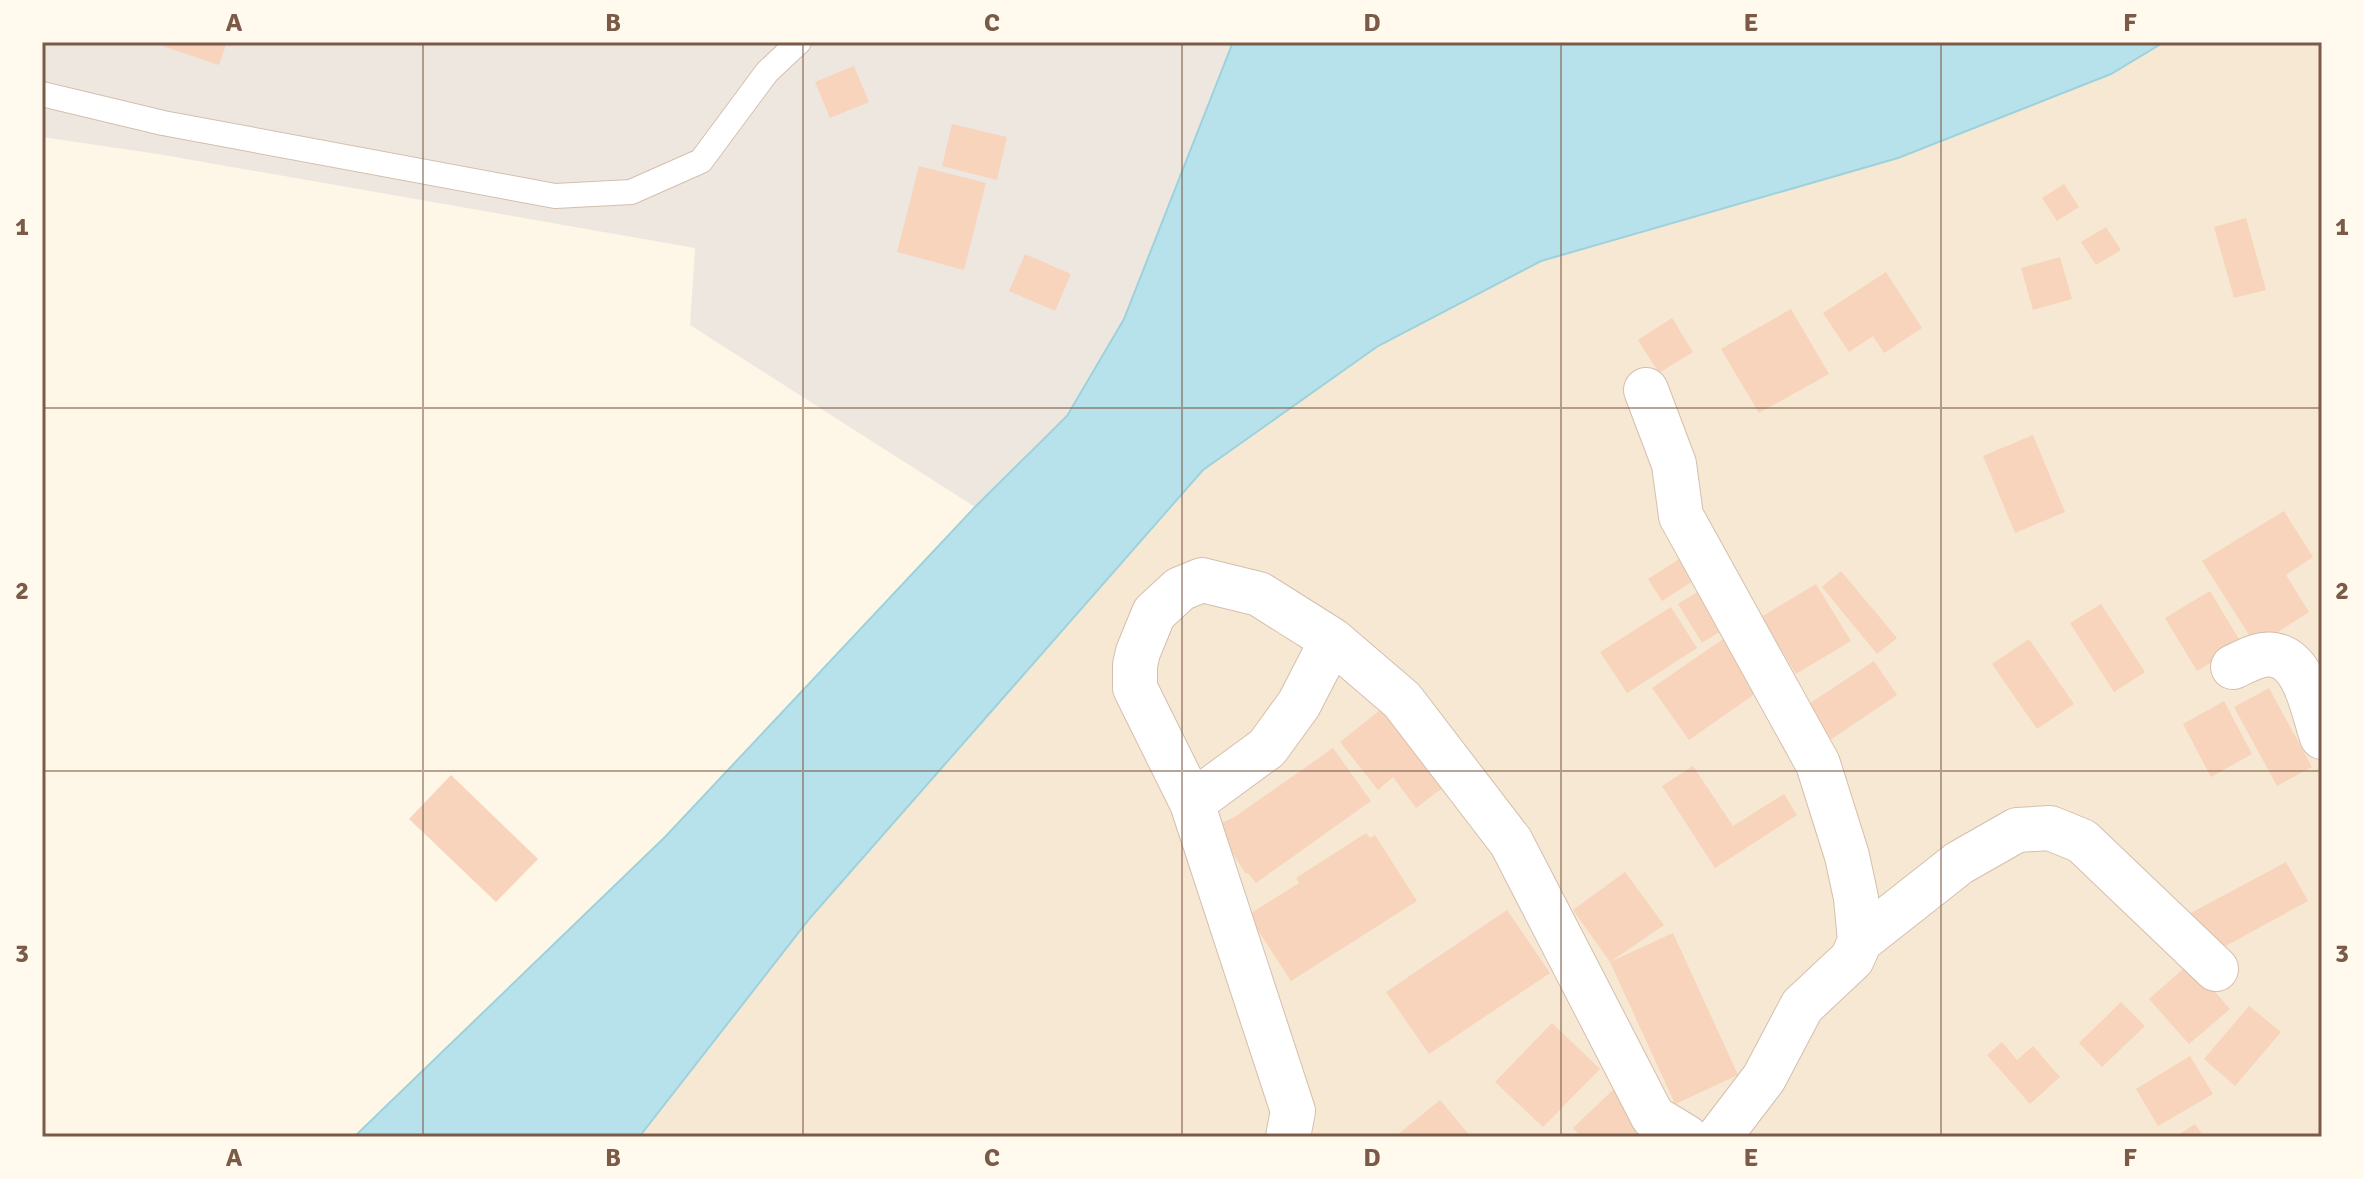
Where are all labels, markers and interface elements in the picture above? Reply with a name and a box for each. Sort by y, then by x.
text: A [226,7,243,39]
text: B [605,7,621,39]
text: C [984,7,1000,39]
text: D [1363,7,1381,39]
text: E [1744,7,1758,39]
text: F [2123,7,2137,39]
text: 1 [15,211,29,243]
text: 1 [2335,211,2349,243]
text: 2 [15,575,29,607]
text: 2 [2335,575,2349,607]
text: 3 [15,938,29,970]
text: 3 [2335,938,2349,970]
text: A [226,1142,243,1174]
text: B [605,1142,621,1174]
text: C [984,1142,1000,1174]
text: D [1363,1142,1381,1174]
text: E [1744,1142,1758,1174]
text: F [2123,1142,2137,1174]

